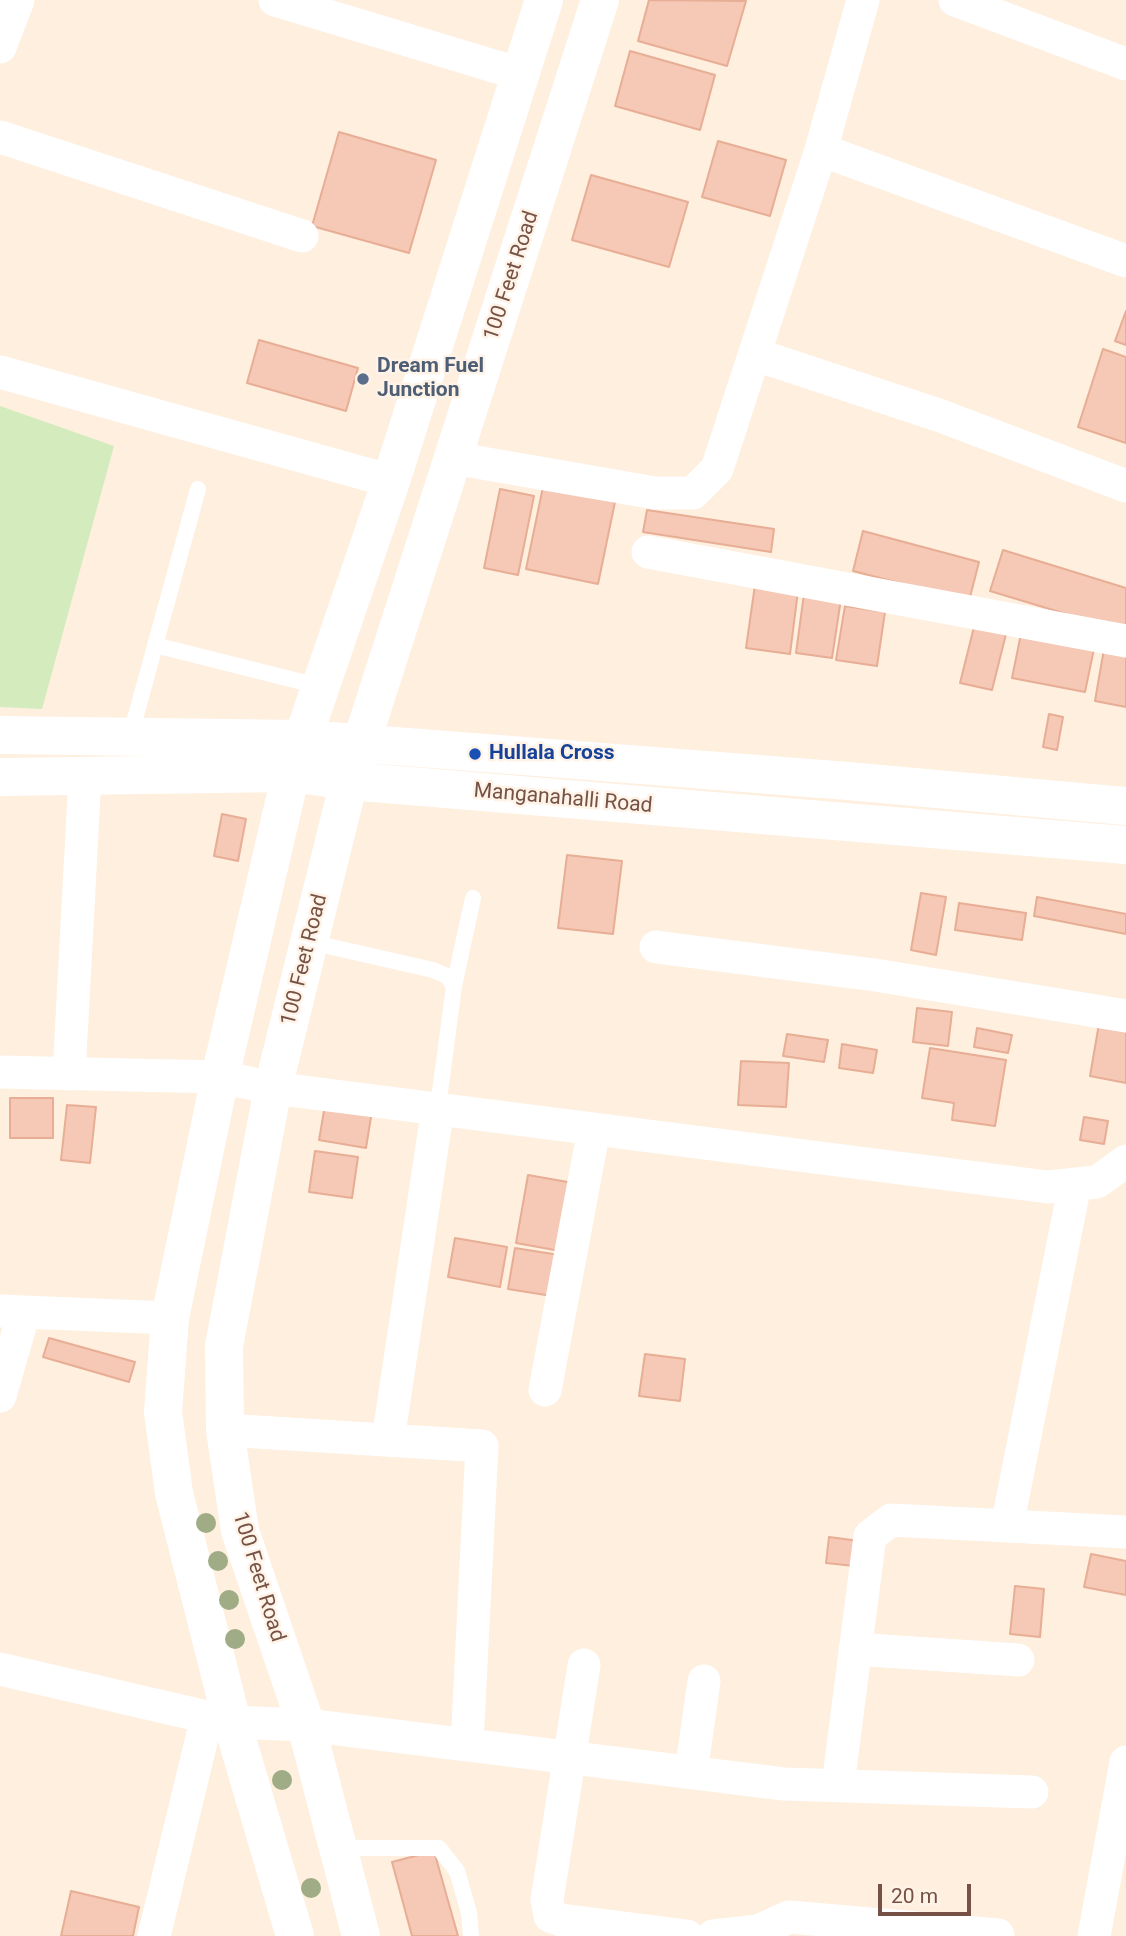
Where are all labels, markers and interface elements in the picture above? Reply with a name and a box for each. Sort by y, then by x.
street label: 100 Feet Road [479,208,545,344]
place label: Dream Fuel Junction [377,354,484,404]
marker: Dream Fuel Junction [355,371,371,387]
place label: Hullala Cross [489,741,614,767]
marker: Hullala Cross [467,746,483,762]
street label: Manganahalli Road [473,779,653,819]
street label: 100 Feet Road [277,892,333,1028]
street label: 100 Feet Road [226,1509,290,1645]
scale bar [881,1870,974,1914]
text: 20 m [891,1884,938,1908]

